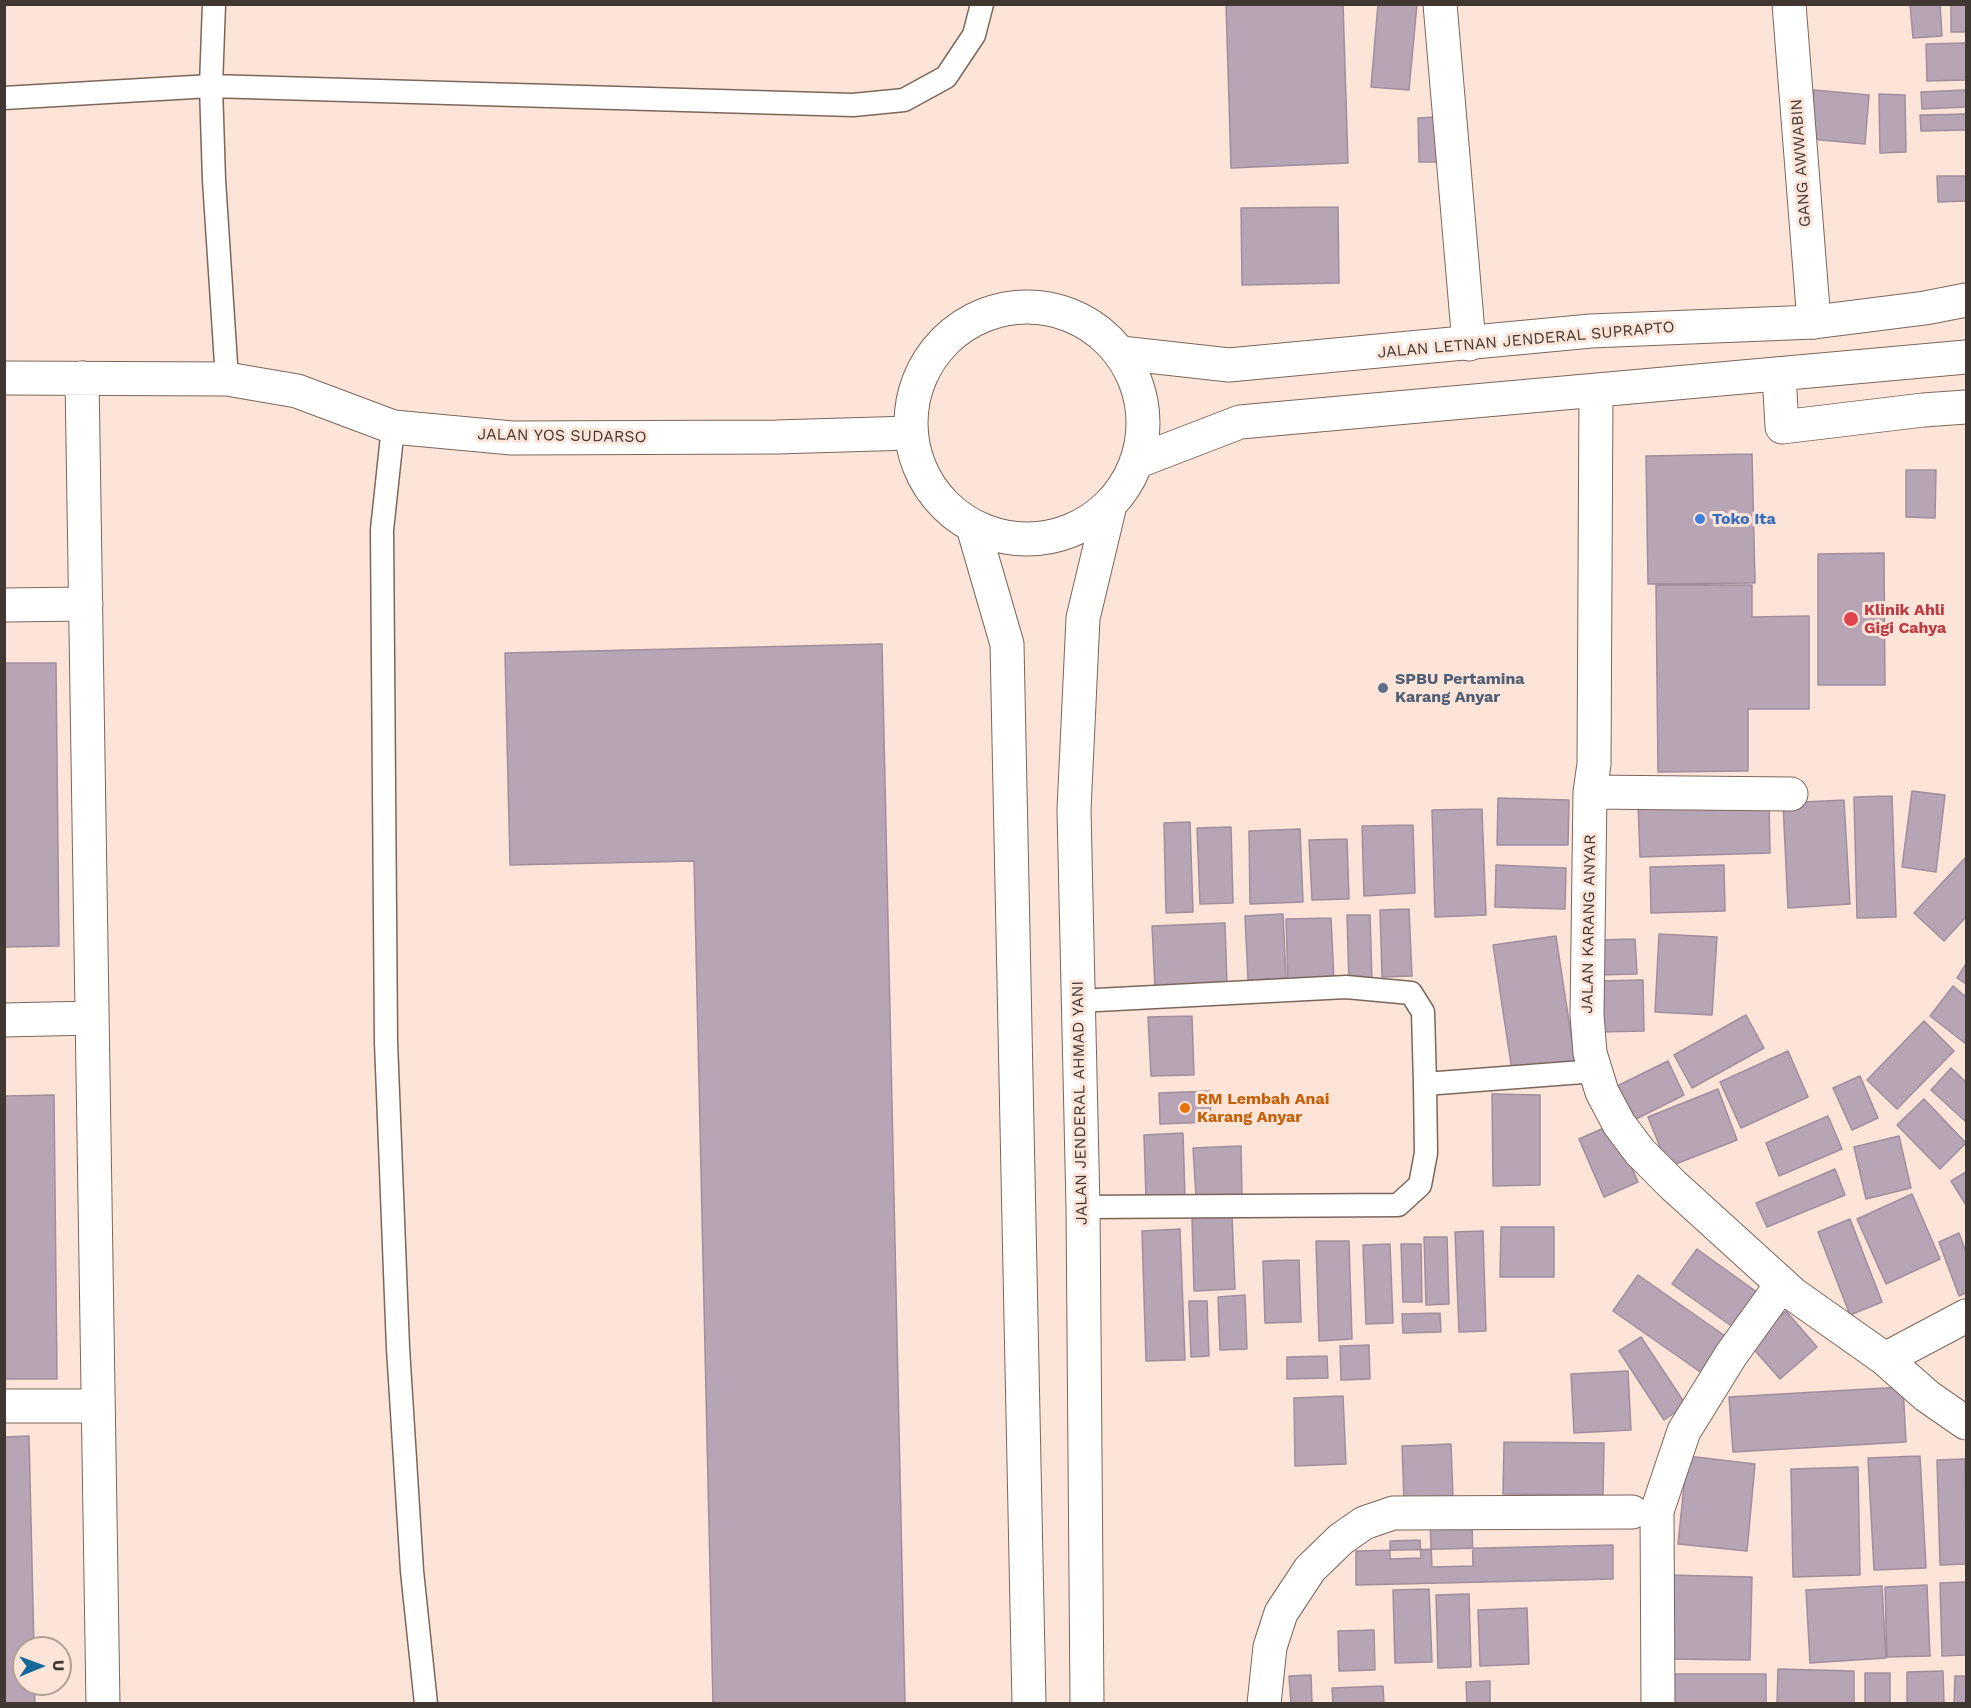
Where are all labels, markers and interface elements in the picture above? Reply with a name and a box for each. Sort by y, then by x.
street label: GANG AWWABIN [1787,98,1815,228]
street label: JALAN LETNAN JENDERAL SUPRAPTO [1377,317,1675,363]
street label: JALAN YOS SUDARSO [477,425,647,447]
place label: Toko Ita [1712,509,1776,529]
marker: Toko Ita [1693,512,1707,526]
place label: Klinik Ahli Gigi Cahya [1864,600,1946,638]
marker: Klinik Ahli Gigi Cahya [1842,610,1860,628]
place label: SPBU Pertamina Karang Anyar [1395,669,1525,707]
marker: SPBU Pertamina Karang Anyar [1376,681,1390,695]
street label: JALAN KARANG ANYAR [1578,834,1600,1014]
street label: JALAN JENDERAL AHMAD YANI [1068,981,1092,1225]
place label: RM Lembah Anai Karang Anyar [1197,1089,1329,1127]
marker: RM Lembah Anai Karang Anyar [1178,1101,1192,1115]
north arrow [12,1636,72,1696]
text: U [49,1660,68,1672]

